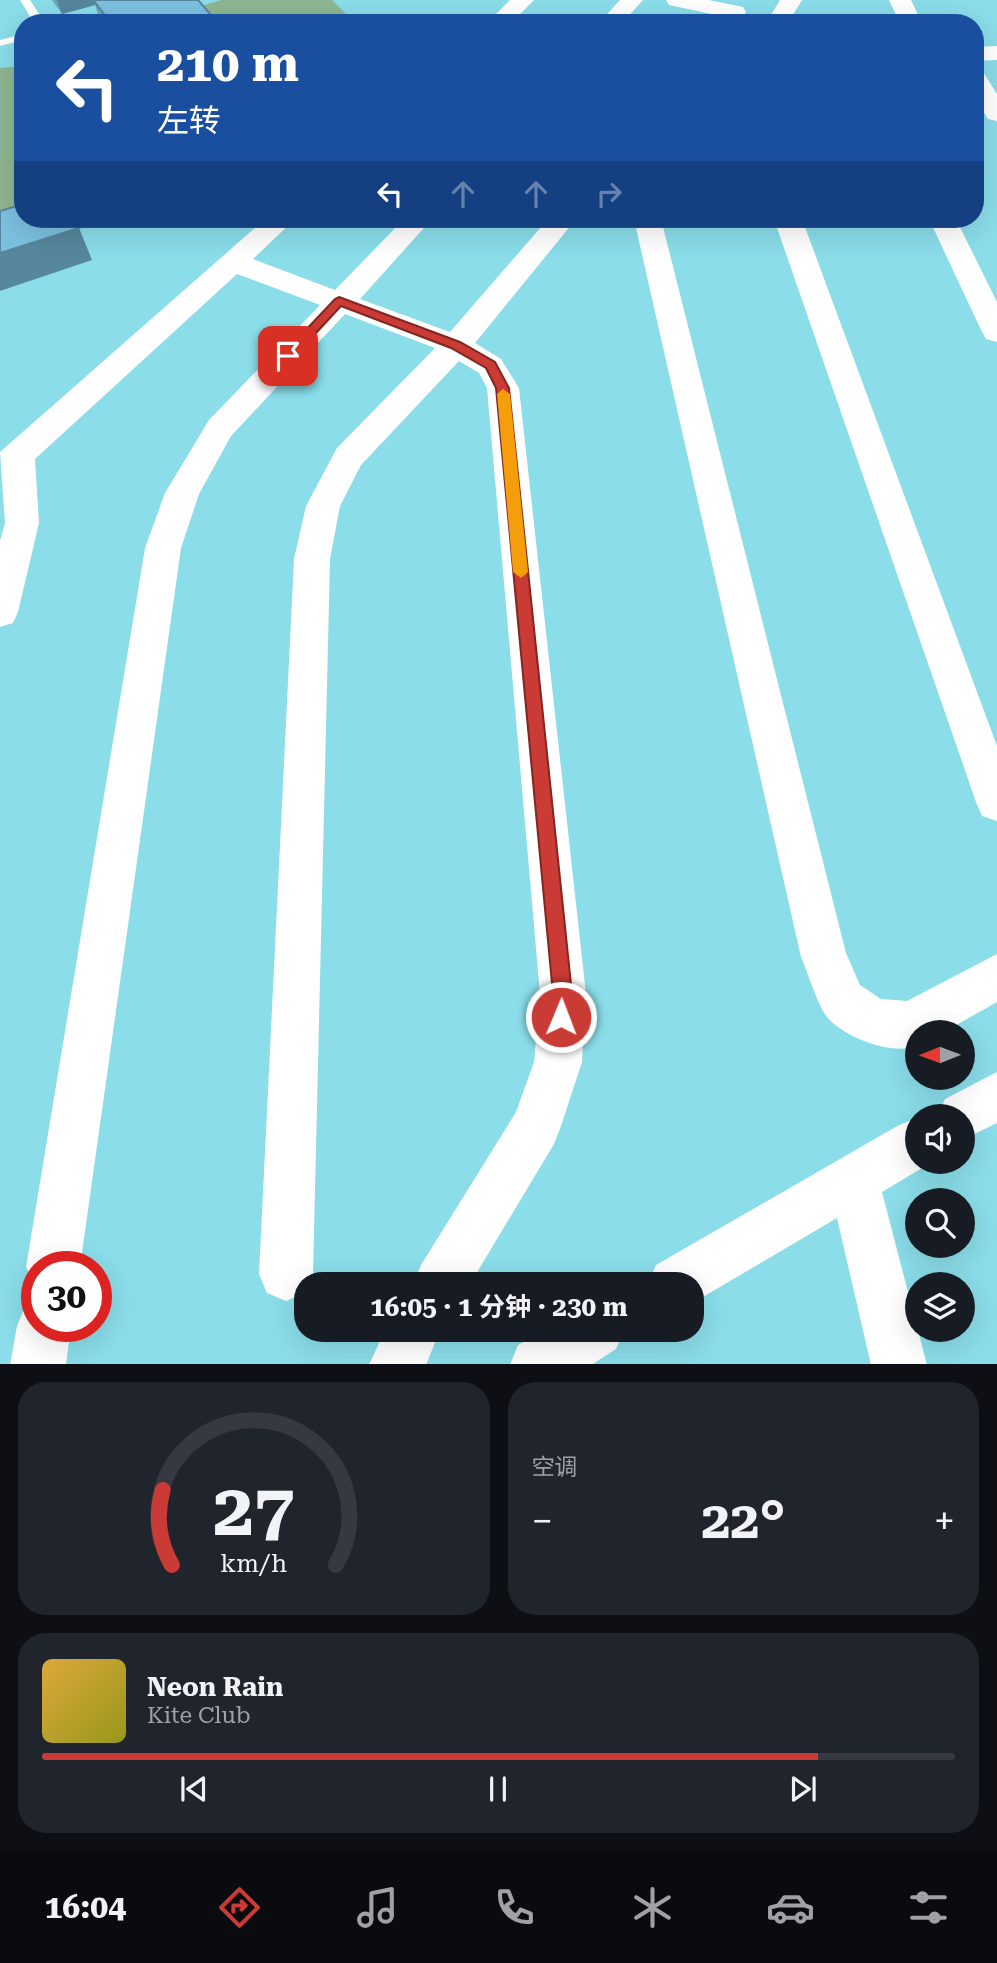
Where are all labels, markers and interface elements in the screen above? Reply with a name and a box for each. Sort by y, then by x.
text: 210 m [157,36,299,93]
icon: left [42,42,133,133]
text: 左转 [157,102,221,140]
icon: left [371,175,409,213]
icon: ahead [444,175,482,213]
icon: ahead [517,175,555,213]
icon: right [590,175,628,213]
pin [258,326,318,386]
icon: arrive [269,337,307,375]
position arrow [524,980,598,1054]
north arrow [905,1020,975,1090]
map controls [905,1020,975,1342]
button: sound [905,1104,975,1174]
button: search [905,1188,975,1258]
speed limit sign: 30 [21,1251,112,1342]
button: layers [905,1272,975,1342]
text: 16:05 · 1 分钟 · 230 m [370,1292,628,1322]
text: 空调 [532,1454,578,1481]
text: 27 [213,1468,295,1553]
text: 22° [701,1490,785,1551]
text: − [532,1499,553,1543]
text: + [934,1499,955,1543]
text: km/h [220,1548,287,1577]
text: Neon Rain [147,1672,283,1702]
text: Kite Club [147,1702,251,1729]
icon: previous [175,1770,213,1808]
icon: pause [479,1770,517,1808]
icon: next [784,1770,822,1808]
icon: directions [215,1883,264,1932]
icon: music [353,1883,402,1932]
icon: phone [490,1883,539,1932]
icon: climate [628,1883,677,1932]
icon: car [766,1883,815,1932]
icon: filters [904,1883,953,1932]
text: 16:04 [44,1888,126,1926]

